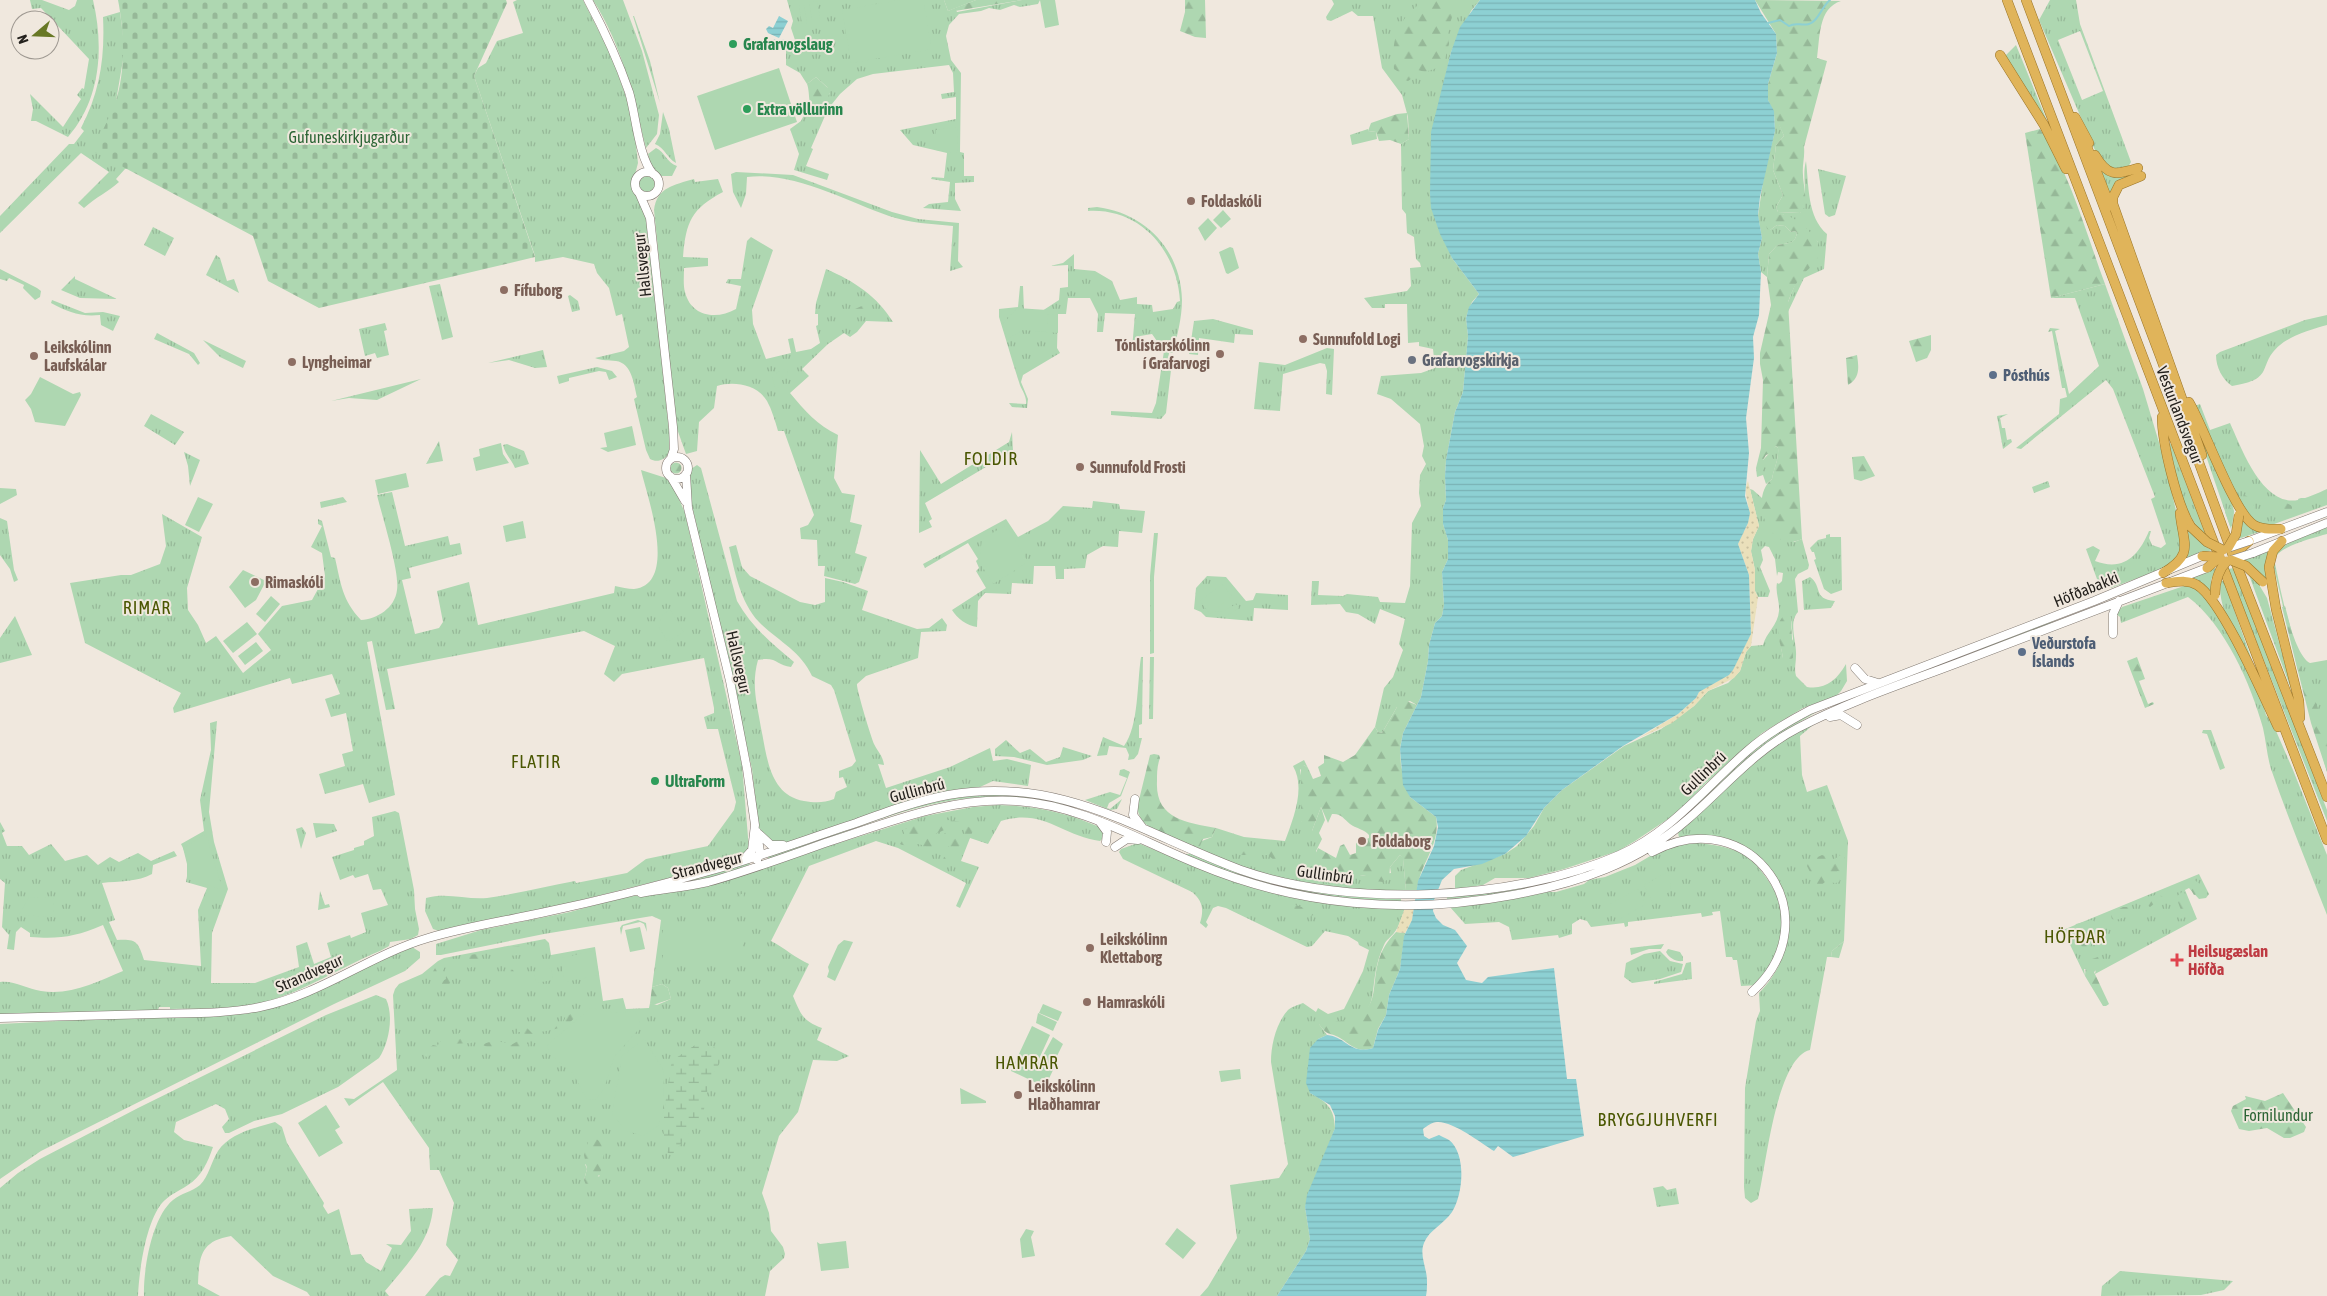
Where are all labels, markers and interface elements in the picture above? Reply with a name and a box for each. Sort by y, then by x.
north arrow [10,10,60,60]
text: N [14,33,32,46]
place label: Grafarvogslaug [743,35,833,53]
marker: Grafarvogslaug [727,38,739,50]
place label: Extra völlurinn [757,100,843,118]
marker: Extra völlurinn [741,103,753,115]
park label: Gufuneskirkjugarður [288,128,410,147]
place label: Foldaskóli [1201,192,1262,210]
marker: Foldaskóli [1185,195,1197,207]
street label: Hallsvegur [630,232,655,298]
place label: Fífuborg [514,281,563,299]
marker: Fífuborg [498,284,510,296]
place label: Sunnufold Logi [1313,330,1401,348]
marker: Sunnufold Logi [1297,333,1309,345]
place label: Tónlistarskólinn í Grafarvogi [1115,336,1210,372]
place label: Leikskólinn Laufskálar [44,338,112,374]
marker: Tónlistarskólinn í Grafarvogi [1214,348,1226,360]
marker: Leikskólinn Laufskálar [28,350,40,362]
place label: Grafarvogskirkja [1422,351,1519,369]
place label: Lyngheimar [302,353,372,371]
marker: Grafarvogskirkja [1406,354,1418,366]
marker: Lyngheimar [286,356,298,368]
street label: Vesturlandsvegur [2152,364,2207,467]
place label: Pósthús [2003,366,2050,384]
marker: Pósthús [1987,369,1999,381]
district label: FOLDIR [964,448,1018,469]
place label: Sunnufold Frosti [1090,458,1186,476]
marker: Sunnufold Frosti [1074,461,1086,473]
street label: Höfðabakki [2051,568,2121,610]
place label: Rimaskóli [265,573,324,591]
marker: Rimaskóli [249,576,261,588]
district label: RIMAR [123,597,171,618]
street label: Hallsvegur [722,629,755,696]
place label: Veðurstofa Íslands [2031,634,2096,670]
marker: Veðurstofa Íslands [2016,646,2028,658]
street label: Gullinbrú [1677,747,1729,799]
district label: FLATIR [511,751,561,772]
place label: UltraForm [665,772,725,790]
street label: Gullinbrú [888,774,946,806]
marker: UltraForm [649,775,661,787]
place label: Foldaborg [1372,832,1431,850]
marker: Foldaborg [1356,835,1368,847]
street label: Strandvegur [670,848,744,883]
street label: Gullinbrú [1296,861,1354,887]
district label: HÖFÐAR [2044,926,2106,947]
place label: Leikskólinn Klettaborg [1100,930,1168,966]
marker: Leikskólinn Klettaborg [1084,942,1096,954]
place label: Heilsugæslan Höfða [2188,942,2268,978]
street label: Strandvegur [273,950,346,997]
marker: Heilsugæslan Höfða [2170,953,2184,967]
place label: Hamraskóli [1097,993,1165,1011]
marker: Hamraskóli [1081,996,1093,1008]
district label: HAMRAR [995,1052,1059,1073]
place label: Leikskólinn Hlaðhamrar [1028,1077,1100,1113]
marker: Leikskólinn Hlaðhamrar [1012,1089,1024,1101]
park label: Fornilundur [2243,1106,2313,1124]
district label: BRYGGJUHVERFI [1597,1109,1719,1130]

